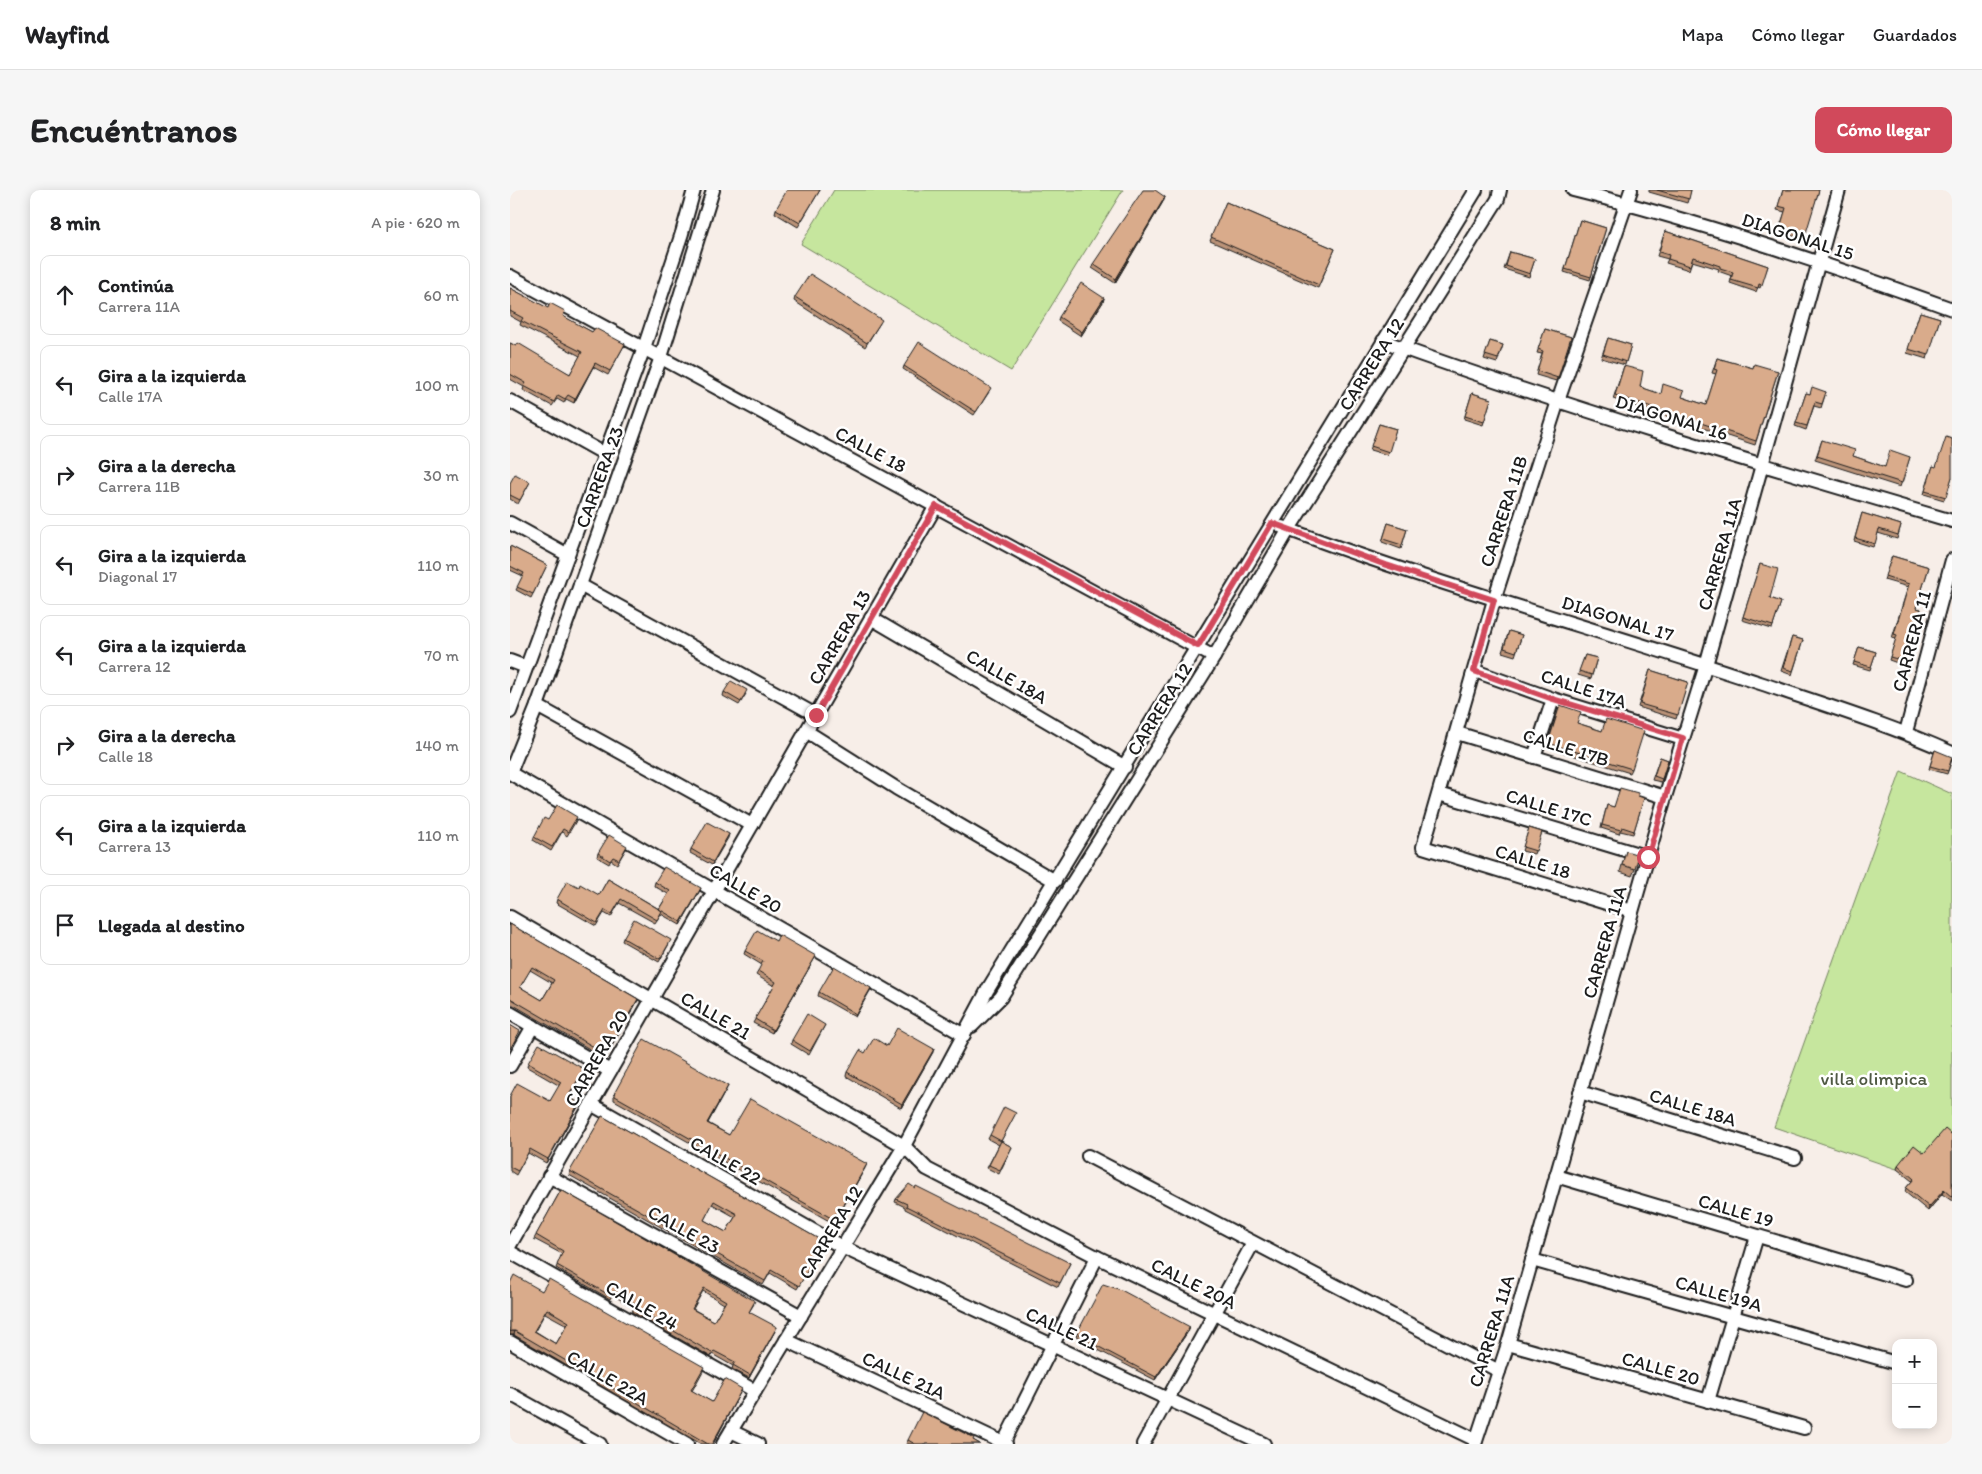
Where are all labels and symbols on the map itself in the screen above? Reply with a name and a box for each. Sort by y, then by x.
street label: DIAGONAL 15 [1739,208,1857,265]
street label: CARRERA 12 [1334,314,1409,415]
street label: DIAGONAL 16 [1613,389,1731,445]
street label: CALLE 18 [831,421,910,478]
street label: CARRERA 23 [570,423,629,531]
street label: CARRERA 11B [1475,452,1532,570]
street label: CARRERA 11A [1692,495,1747,613]
street label: CARRERA 13 [803,586,876,689]
street label: CARRERA 11 [1887,588,1936,694]
street label: DIAGONAL 17 [1559,591,1677,646]
street label: CALLE 18A [962,644,1051,709]
street label: CARRERA 12 [1122,659,1197,760]
street label: CALLE 17A [1538,664,1630,713]
route end [805,704,828,727]
street label: CALLE 17B [1520,723,1612,771]
street label: CALLE 17C [1503,783,1595,831]
street label: CALLE 18 [1492,839,1573,884]
route start [1637,846,1660,869]
street label: CALLE 20 [705,858,786,918]
street label: CARRERA 11A [1577,883,1632,1001]
street label: CALLE 21 [677,986,755,1045]
street label: CARRERA 20 [559,1006,633,1111]
park label: villa olimpica [1821,1067,1928,1090]
street label: CALLE 18A [1647,1083,1739,1132]
street label: CALLE 22 [686,1131,765,1190]
street label: CARRERA 12 [793,1181,867,1283]
street label: CALLE 19 [1696,1189,1776,1232]
street label: CALLE 23 [644,1200,724,1259]
street label: CALLE 20A [1147,1253,1240,1314]
street label: CALLE 19A [1673,1270,1765,1317]
street label: CARRERA 11A [1463,1272,1519,1390]
street label: CALLE 24 [601,1275,682,1335]
street label: CALLE 21 [1022,1302,1102,1355]
street label: CALLE 22A [563,1345,653,1410]
street label: CALLE 21A [858,1346,949,1405]
street label: CALLE 20 [1619,1346,1703,1391]

